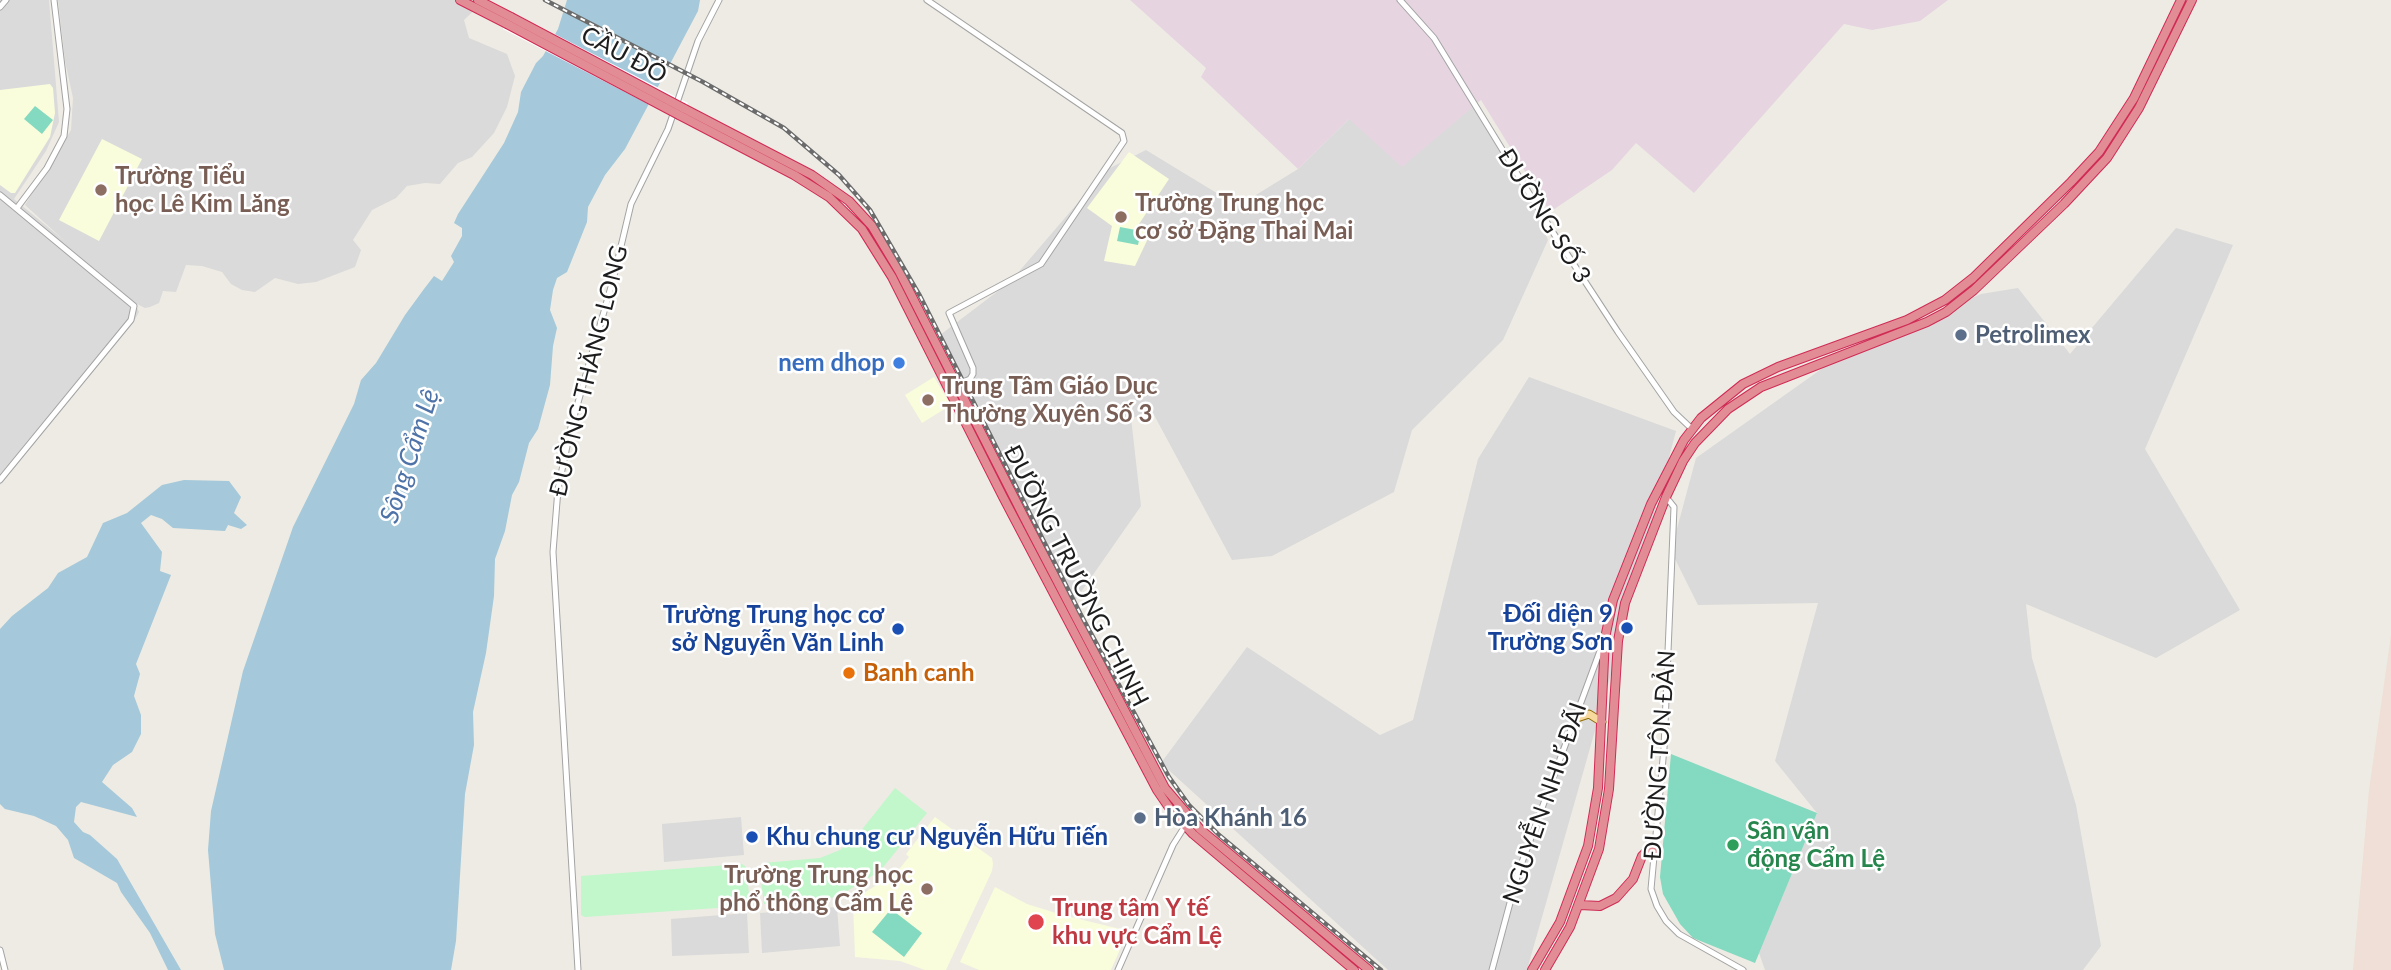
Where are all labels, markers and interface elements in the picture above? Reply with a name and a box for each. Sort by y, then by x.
street label: CẦU ĐỎ [576,20,672,90]
street label: ĐƯỜNG SỐ 3 [1491,144,1597,288]
place label: Trường Tiểu học Lê Kim Lăng [115,162,290,218]
marker: Trường Tiểu học Lê Kim Lăng [93,182,109,198]
place label: Trường Trung học cơ sở Đặng Thai Mai [1135,189,1353,245]
marker: Trường Trung học cơ sở Đặng Thai Mai [1113,209,1129,225]
street label: ĐƯỜNG THĂNG LONG [544,242,634,500]
place label: Petrolimex [1975,321,2091,349]
marker: Petrolimex [1953,327,1969,343]
place label: nem dhop [778,349,885,377]
marker: nem dhop [891,355,907,371]
place label: Trung Tâm Giáo Dục Thường Xuyên Số 3 [942,372,1158,428]
water label: Sông Cẩm Lệ [374,385,446,527]
marker: Trung Tâm Giáo Dục Thường Xuyên Số 3 [920,392,936,408]
street label: ĐƯỜNG TRƯỜNG CHINH [997,440,1155,712]
place label: Đối diện 9 Trường Sơn [1488,600,1613,656]
place label: Trường Trung học cơ sở Nguyễn Văn Linh [663,601,884,657]
marker: Đối diện 9 Trường Sơn [1619,620,1635,636]
marker: Trường Trung học cơ sở Nguyễn Văn Linh [890,621,906,637]
street label: ĐƯỜNG TÔN ĐẢN [1638,649,1682,861]
place label: Banh canh [863,659,975,687]
marker: Banh canh [841,665,857,681]
street label: NGUYỄN NHƯ ĐÃI [1497,699,1593,907]
place label: Hòa Khánh 16 [1154,804,1307,832]
marker: Hòa Khánh 16 [1132,810,1148,826]
place label: Sân vận động Cẩm Lệ [1747,817,1885,873]
place label: Khu chung cư Nguyễn Hữu Tiến [766,823,1108,851]
marker: Khu chung cư Nguyễn Hữu Tiến [744,829,760,845]
marker: Sân vận động Cẩm Lệ [1725,837,1741,853]
place label: Trường Trung học phổ thông Cẩm Lệ [719,861,913,917]
marker: Trường Trung học phổ thông Cẩm Lệ [919,881,935,897]
place label: Trung tâm Y tế khu vực Cẩm Lệ [1052,894,1222,950]
marker: Trung tâm Y tế khu vực Cẩm Lệ [1026,912,1046,932]

